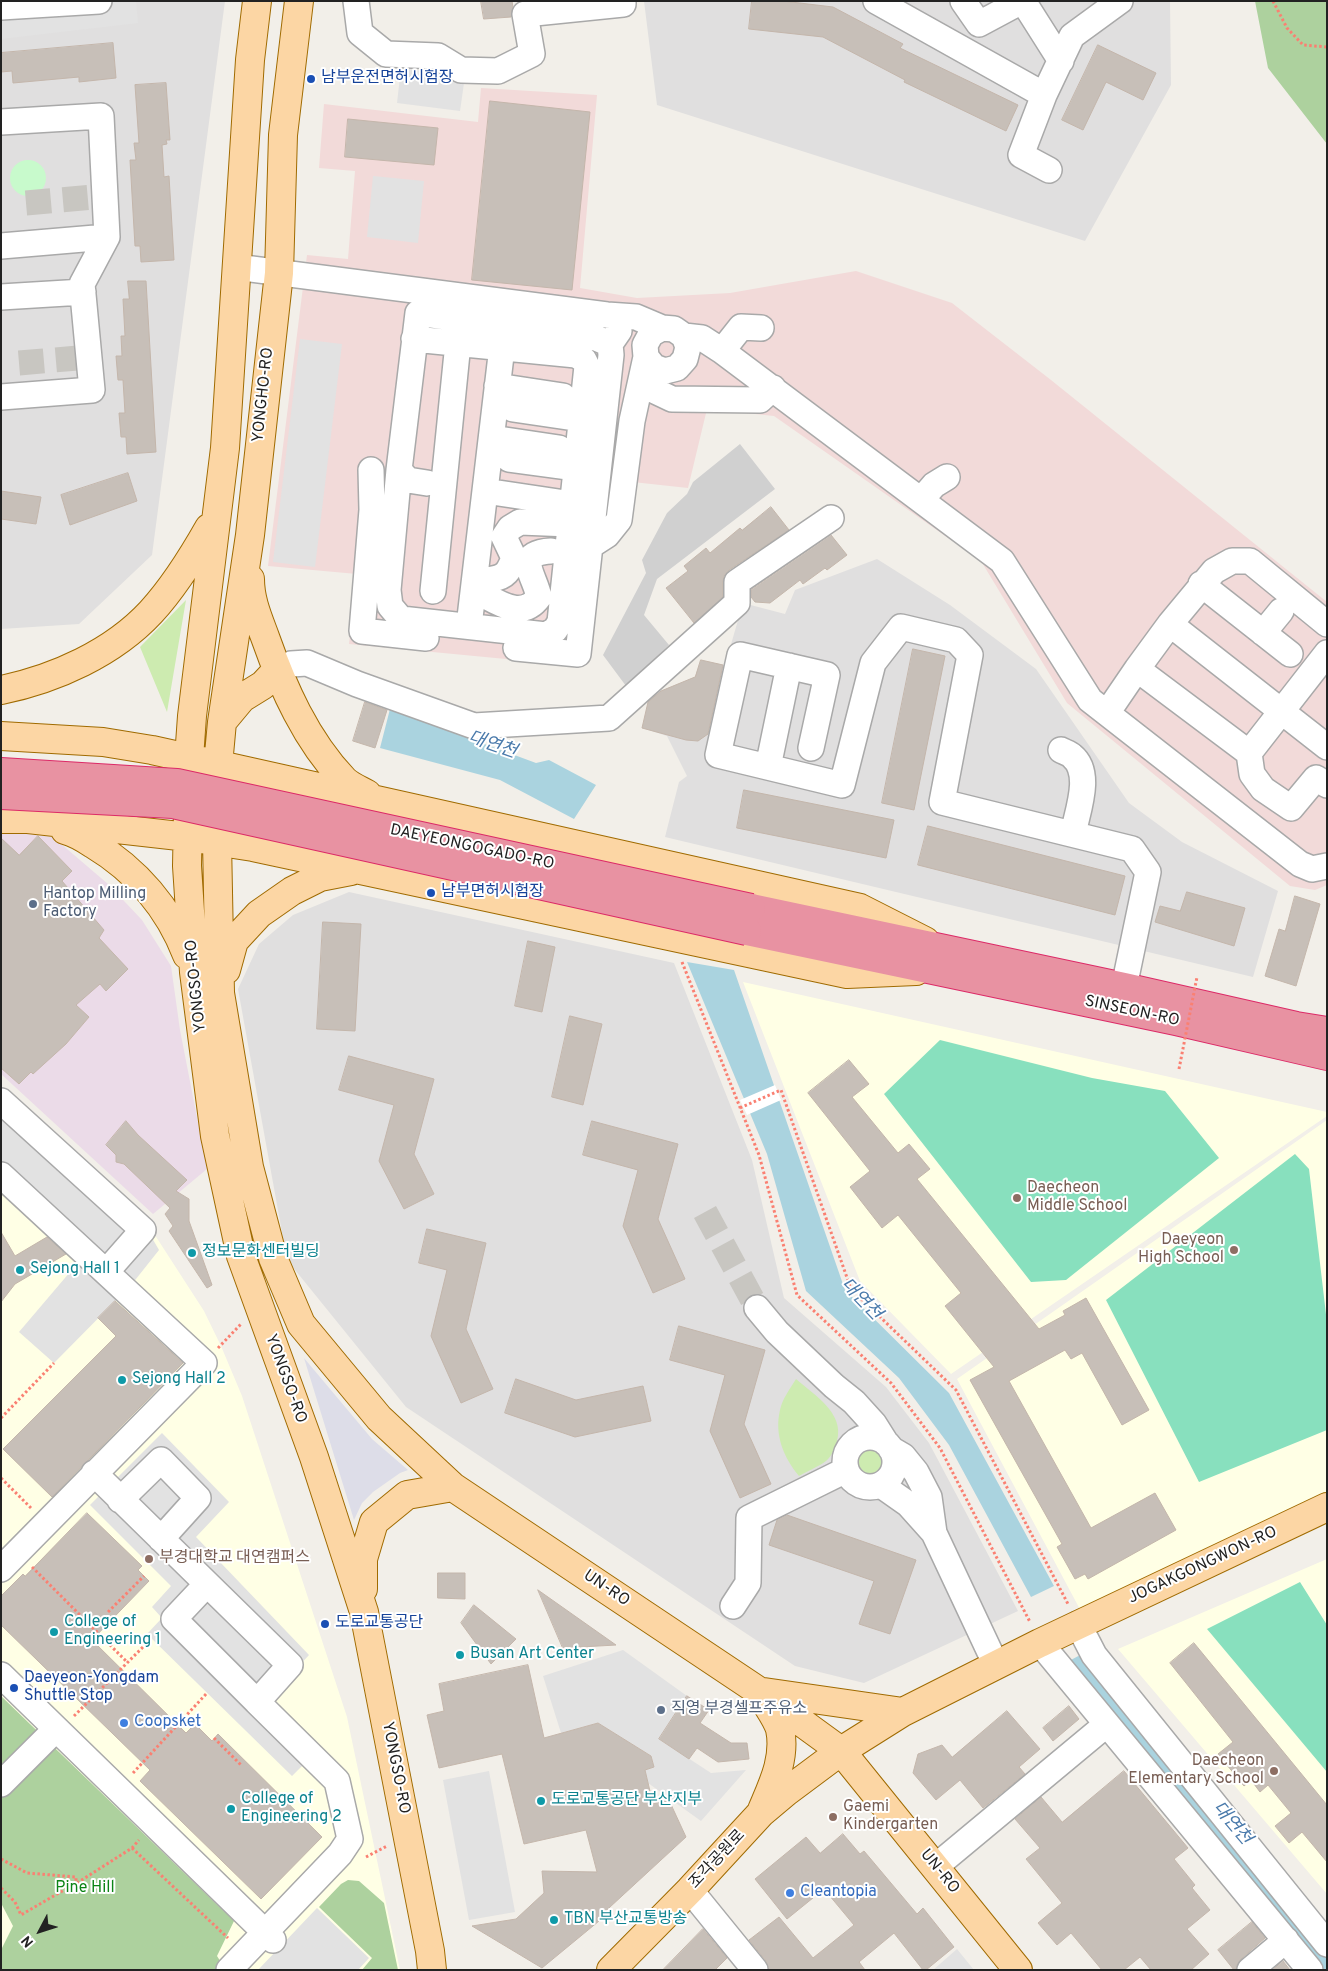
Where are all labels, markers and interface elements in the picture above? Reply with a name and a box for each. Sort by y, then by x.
place label: 남부운전면허시험장 [321,69,453,89]
marker: 남부운전면허시험장 [305,73,317,85]
street label: YONGHO-RO [249,347,279,443]
water label: 대연천 [465,728,519,764]
street label: DAEYEONGOGADO-RO [388,821,556,875]
place label: 남부면허시험장 [441,883,544,903]
place label: Hantop Milling Factory [43,885,146,923]
marker: 남부면허시험장 [425,887,437,899]
marker: Hantop Milling Factory [27,898,39,910]
street label: YONGSO-RO [183,938,211,1034]
street label: SINSEON-RO [1083,993,1181,1031]
place label: Daecheon Middle School [1027,1179,1127,1217]
marker: Daecheon Middle School [1011,1192,1023,1204]
place label: Daeyeon High School [1138,1231,1224,1269]
place label: 정보문화센터빌딩 [202,1243,320,1263]
marker: Daeyeon High School [1228,1244,1240,1256]
marker: 정보문화센터빌딩 [186,1247,198,1259]
place label: Sejong Hall 1 [30,1260,120,1280]
marker: Sejong Hall 1 [14,1264,26,1276]
water label: 대연천 [835,1275,885,1325]
street label: YONGSO-RO [260,1332,310,1426]
place label: Sejong Hall 2 [132,1370,226,1390]
marker: Sejong Hall 2 [116,1374,128,1386]
street label: JOGAKGONGWON-RO [1126,1523,1280,1609]
place label: 부경대학교 대연캠퍼스 [159,1549,310,1569]
marker: 부경대학교 대연캠퍼스 [143,1553,155,1565]
street label: UN-RO [579,1567,633,1611]
place label: College of Engineering 1 [64,1613,161,1651]
place label: 도로교통공단 [335,1614,423,1634]
marker: 도로교통공단 [319,1618,331,1630]
marker: College of Engineering 1 [48,1626,60,1638]
place label: Busan Art Center [470,1645,594,1665]
marker: Busan Art Center [454,1649,466,1661]
place label: Daeyeon-Yongdam Shuttle Stop [24,1669,159,1707]
marker: Daeyeon-Yongdam Shuttle Stop [8,1682,20,1694]
place label: 직영 부경셀프주유소 [671,1700,807,1720]
marker: 직영 부경셀프주유소 [655,1704,667,1716]
place label: Coopsket [134,1713,201,1733]
marker: Coopsket [118,1717,130,1729]
street label: YONGSO-RO [377,1720,413,1816]
place label: Daecheon Elementary School [1128,1752,1264,1790]
marker: Daecheon Elementary School [1268,1765,1280,1777]
place label: College of Engineering 2 [241,1790,342,1828]
place label: 도로교통공단 부산지부 [551,1791,702,1811]
marker: 도로교통공단 부산지부 [535,1795,547,1807]
place label: Gaemi Kindergarten [843,1798,938,1836]
water label: 대연천 [1207,1798,1255,1850]
marker: College of Engineering 2 [225,1803,237,1815]
marker: Gaemi Kindergarten [827,1811,839,1823]
street label: 조각공원로 [686,1827,750,1893]
street label: UN-RO [915,1846,963,1898]
park label: Pine Hill [55,1879,115,1899]
place label: Cleantopia [800,1883,877,1903]
marker: Cleantopia [784,1887,796,1899]
north arrow [15,1906,65,1956]
place label: TBN 부산교통방송 [564,1910,687,1930]
marker: TBN 부산교통방송 [548,1914,560,1926]
text: N [18,1932,38,1950]

